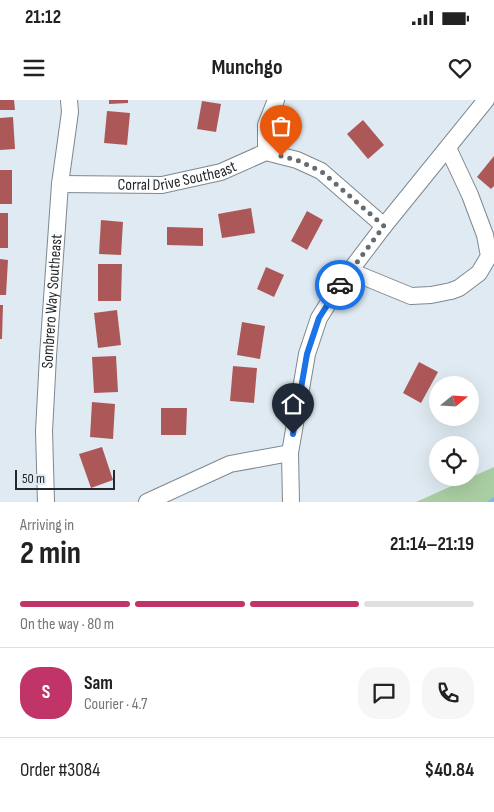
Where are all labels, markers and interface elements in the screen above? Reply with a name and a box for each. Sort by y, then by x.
text: 21:12 [25,6,61,29]
icon: menu [20,54,48,82]
text: Munchgo [211,54,283,81]
icon: heart [446,54,474,82]
pin [260,105,302,156]
icon: bag [267,112,295,140]
street label: Corral Drive Southeast [118,157,239,195]
street label: Sombrero Way Southeast [38,233,66,369]
courier [315,260,365,310]
icon: car [326,271,354,299]
north arrow [429,376,479,426]
map controls [429,376,479,486]
pin [272,383,314,434]
icon: home [279,390,307,418]
button: locate [429,436,479,486]
scale bar [15,467,115,490]
text: 50 m [22,470,45,487]
text: Arriving in [20,516,74,535]
text: 21:14–21:19 [390,533,474,556]
text: 2 min [20,534,81,573]
text: On the way · 80 m [20,615,114,634]
button: chat [358,667,410,719]
button: phone [422,667,474,719]
text: Sam [84,672,113,695]
text: S [42,681,50,704]
text: Courier · 4.7 [84,695,147,714]
text: Order #3084 [20,759,100,782]
text: $40.84 [424,759,474,782]

